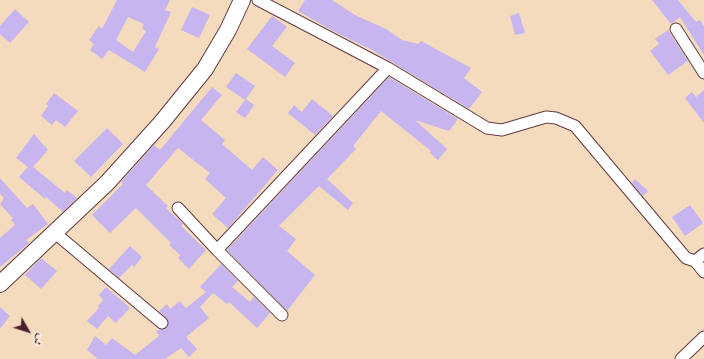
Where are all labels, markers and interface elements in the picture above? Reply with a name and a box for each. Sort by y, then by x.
north arrow [8,311,48,351]
text: ش [28,330,47,348]

